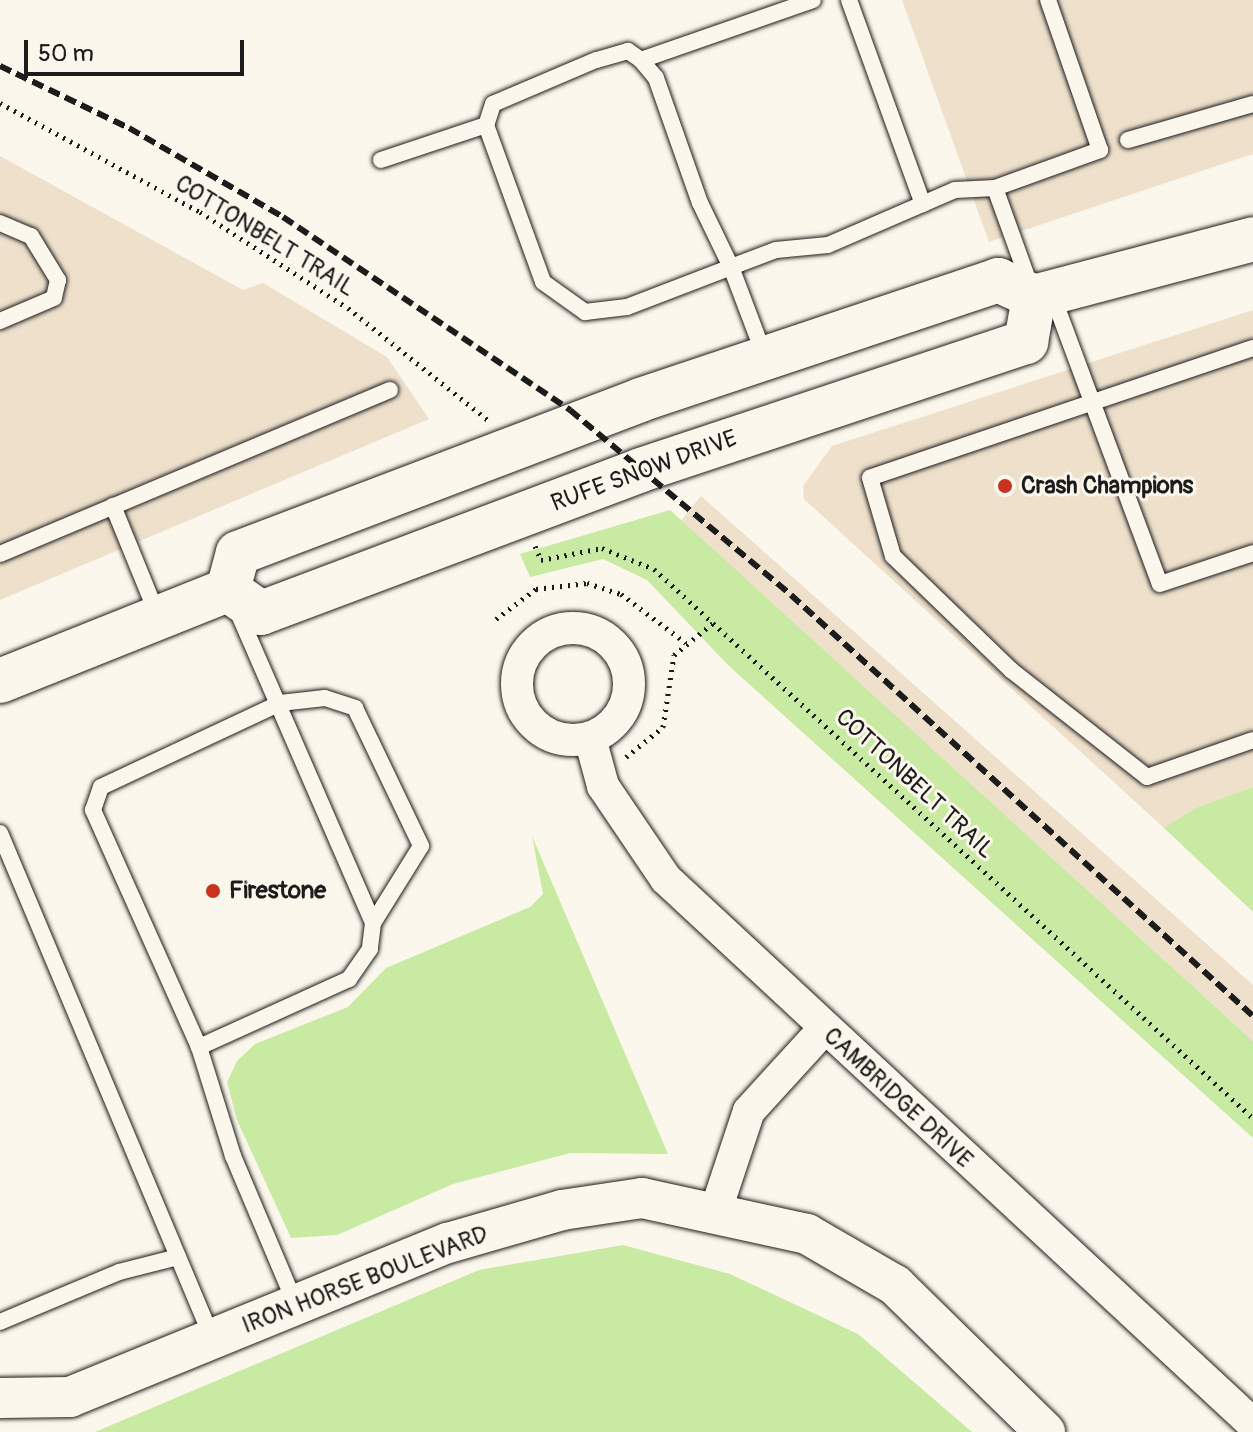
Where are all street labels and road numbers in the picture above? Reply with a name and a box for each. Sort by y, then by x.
street label: COTTONBELT TRAIL [170,169,360,303]
street label: RUFE SNOW DRIVE [547,424,741,518]
street label: COTTONBELT TRAIL [830,703,1000,865]
street label: CAMBRIDGE DRIVE [818,1022,978,1174]
street label: IRON HORSE BOULEVARD [238,1220,492,1340]

